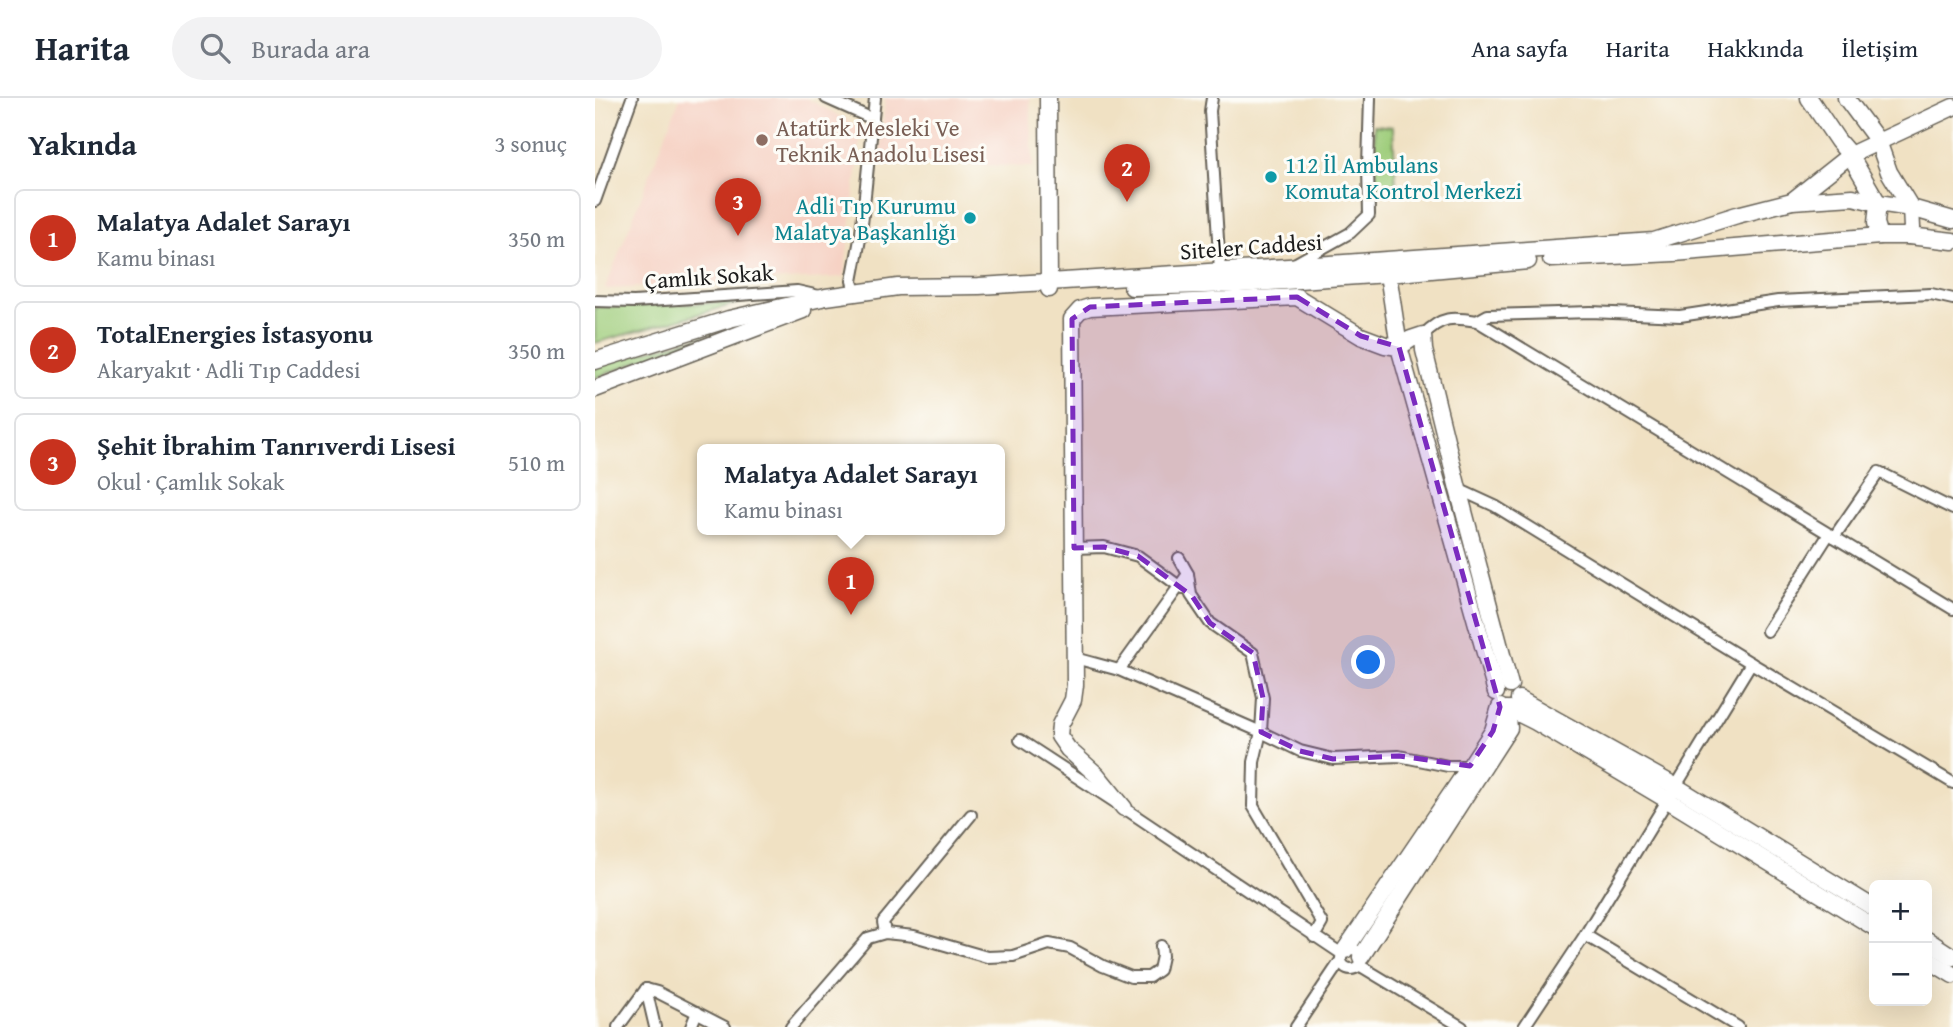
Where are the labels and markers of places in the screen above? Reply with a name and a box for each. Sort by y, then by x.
place label: Atatürk Mesleki Ve Teknik Anadolu Lisesi [776,111,985,170]
marker: Atatürk Mesleki Ve Teknik Anadolu Lisesi [754,132,770,148]
pin: 2 [1104,144,1150,202]
place label: 112 İl Ambulans Komuta Kontrol Merkezi [1285,148,1522,207]
marker: 112 İl Ambulans Komuta Kontrol Merkezi [1263,169,1279,185]
pin: 3 [715,178,761,236]
place label: Adli Tıp Kurumu Malatya Başkanlığı [774,189,957,248]
marker: Adli Tıp Kurumu Malatya Başkanlığı [962,210,978,226]
pin: 1 [828,557,874,615]

